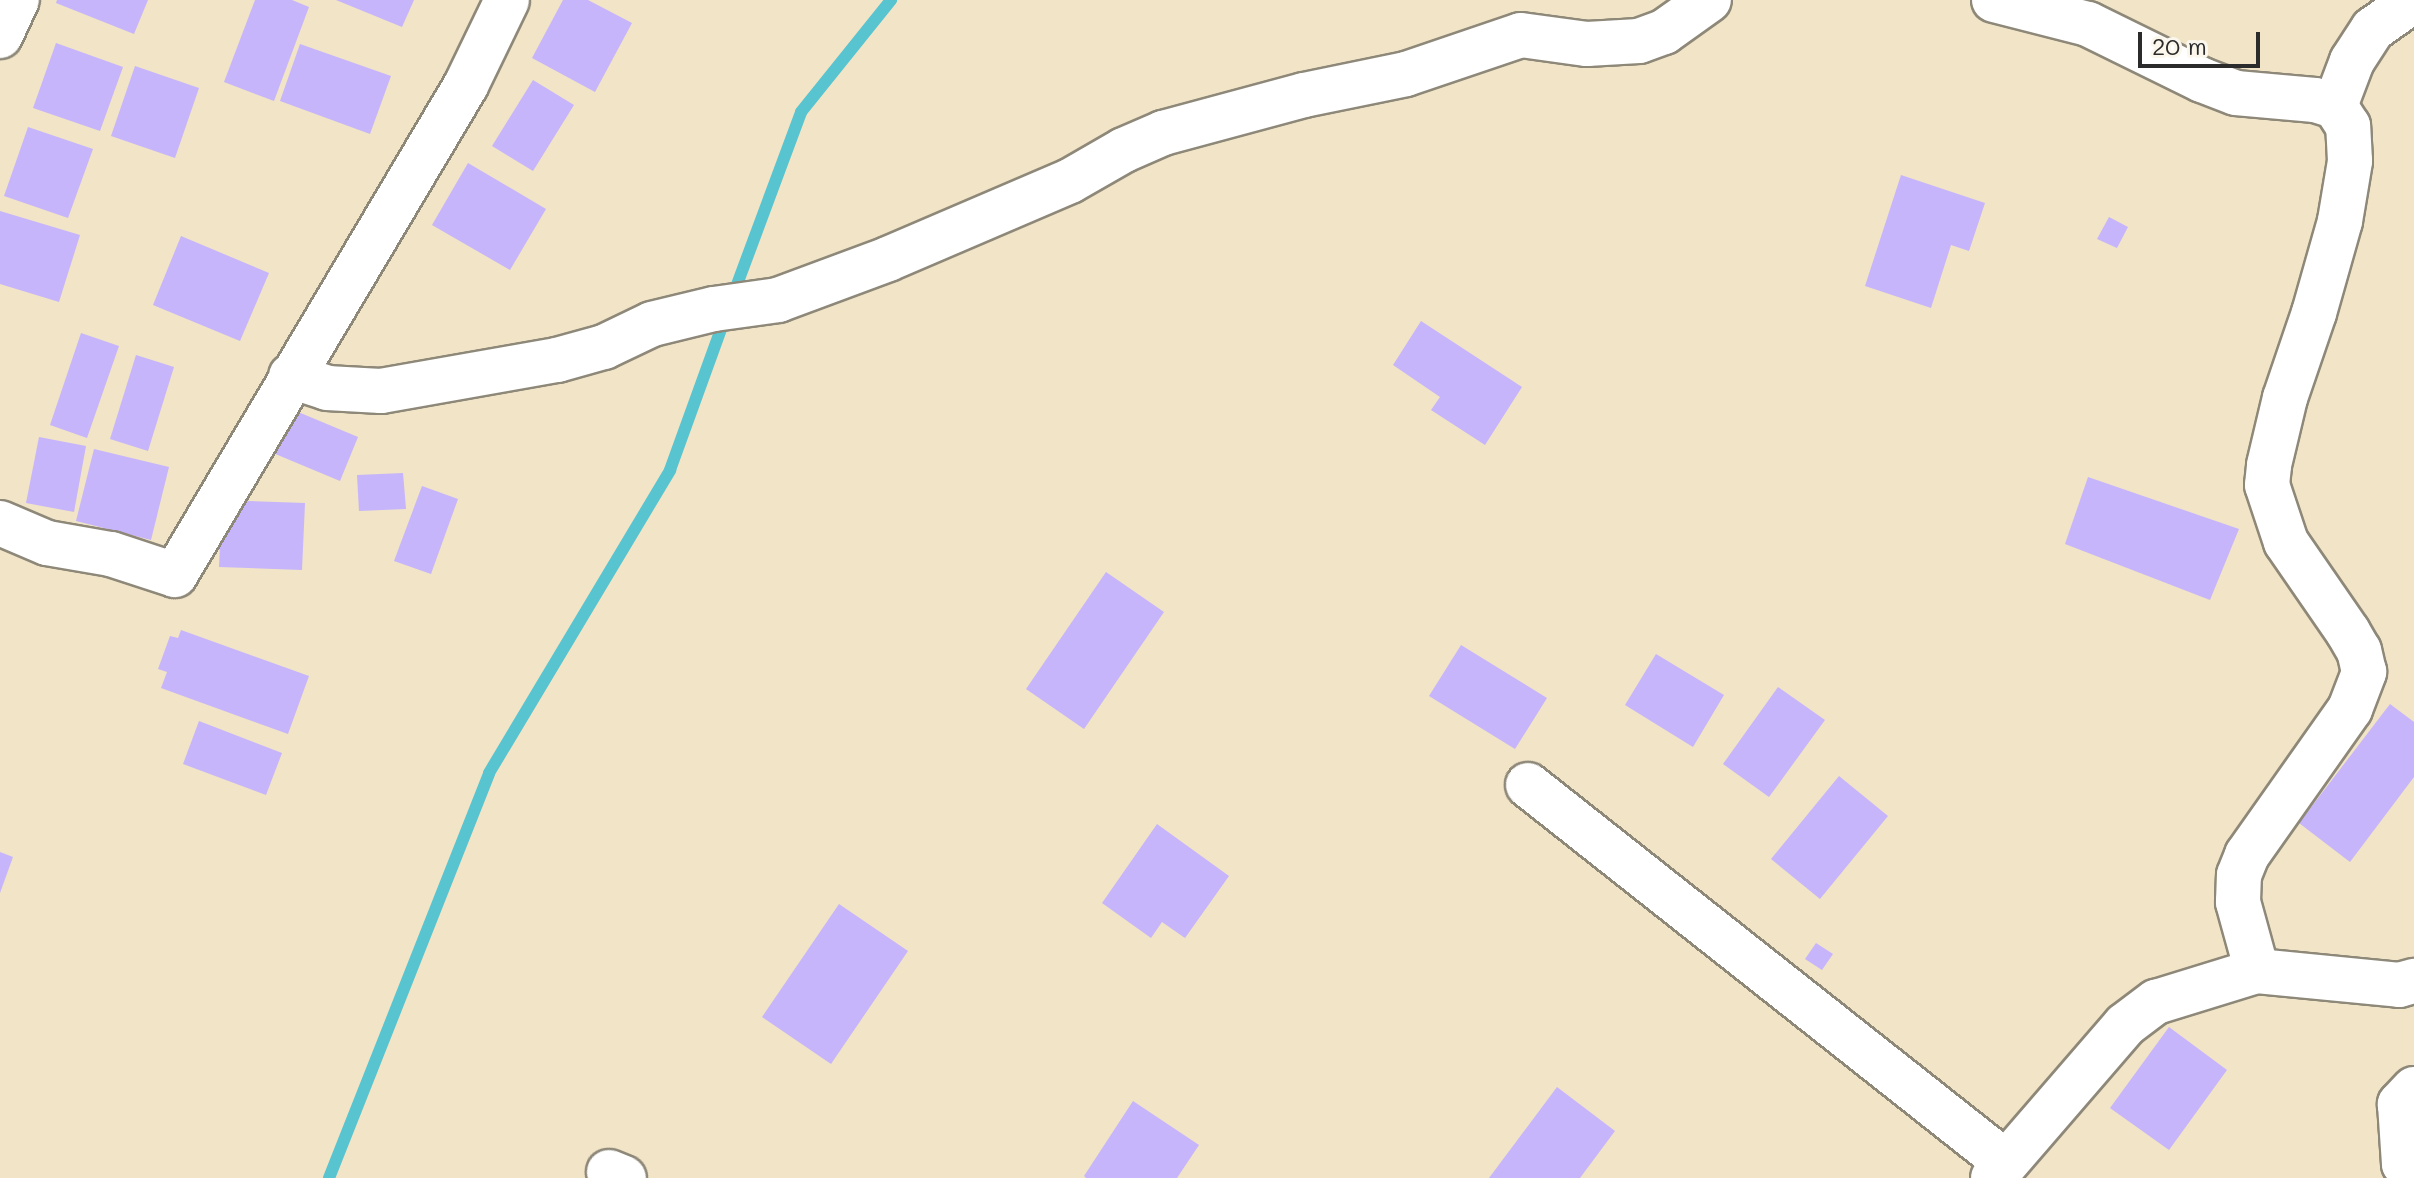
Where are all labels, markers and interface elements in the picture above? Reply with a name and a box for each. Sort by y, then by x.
scale bar [2142,16,2264,66]
text: 20 m [2152,30,2207,61]

